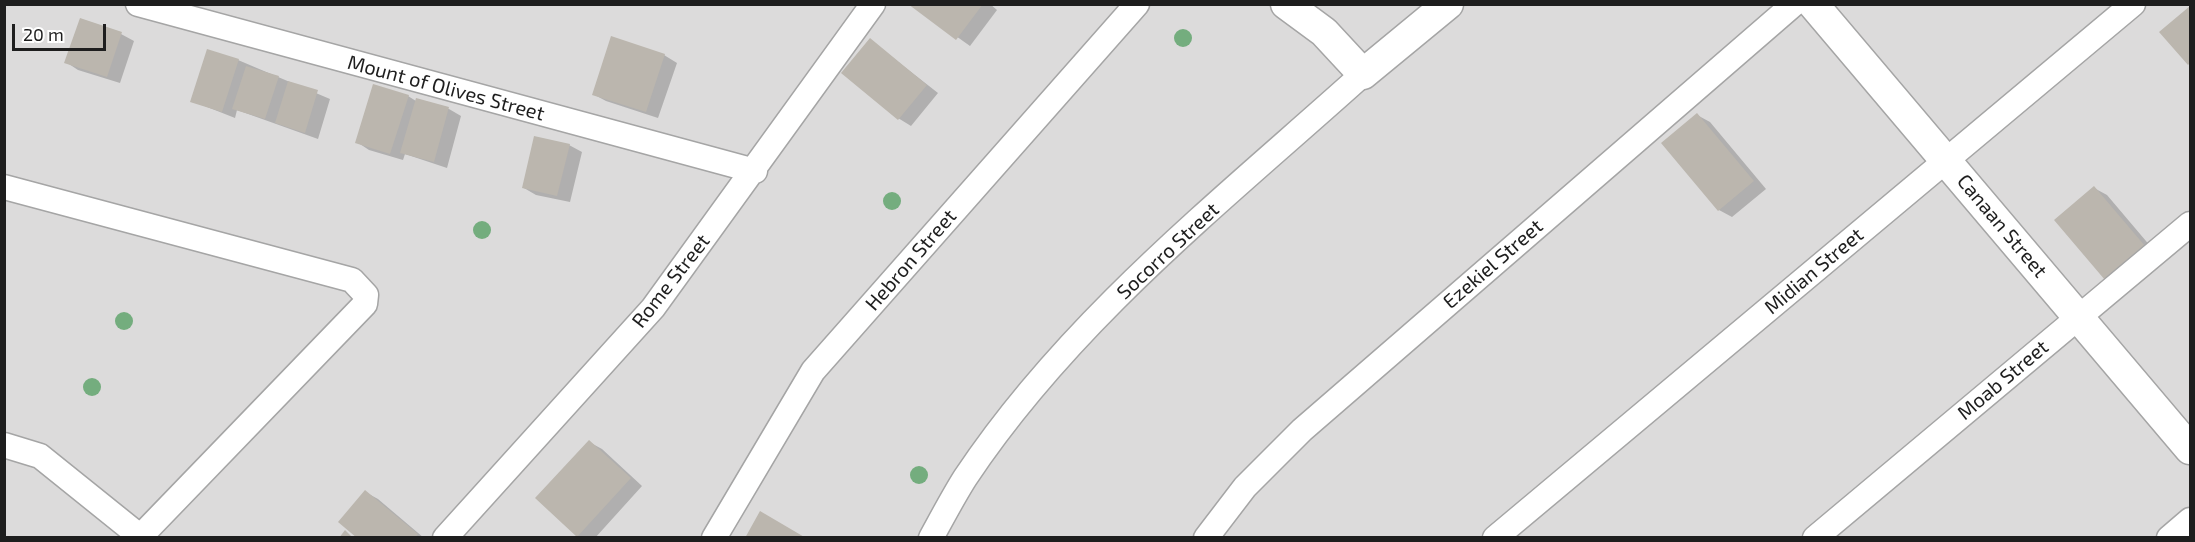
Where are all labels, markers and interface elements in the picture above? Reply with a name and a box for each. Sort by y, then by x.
scale bar [15,12,110,50]
text: 20 m [23,23,64,45]
street label: Mount of Olives Street [345,50,547,126]
street label: Canaan Street [1952,169,2052,283]
street label: Socorro Street [1112,198,1224,304]
street label: Hebron Street [861,204,961,316]
street label: Ezekiel Street [1438,214,1548,314]
street label: Midian Street [1760,223,1868,319]
street label: Rome Street [627,230,715,332]
street label: Moab Street [1953,335,2053,425]

